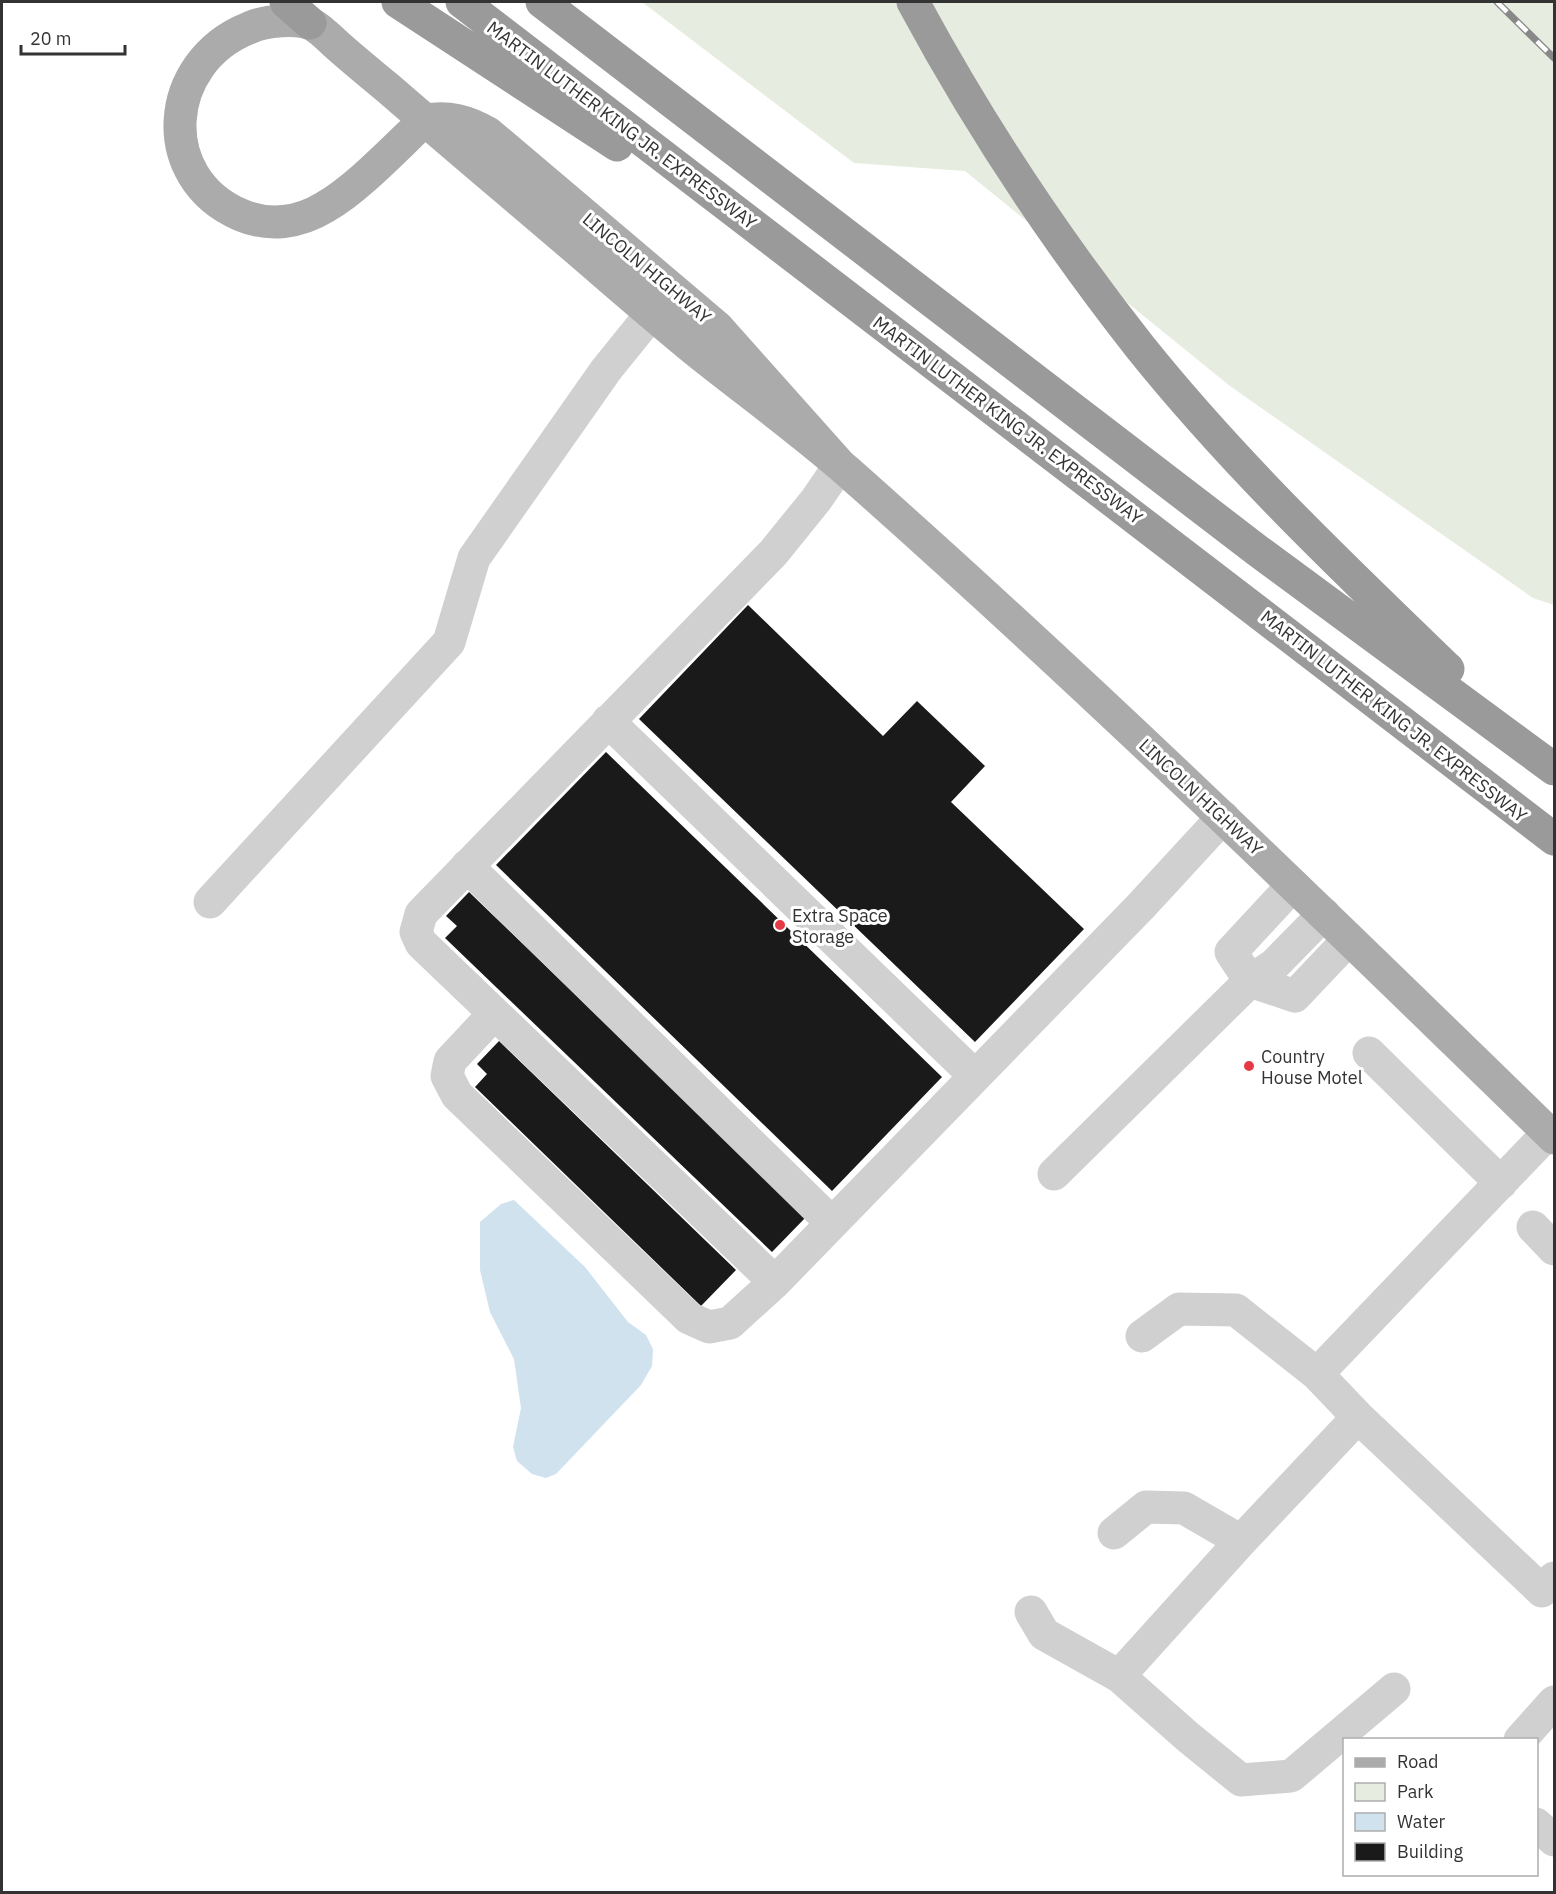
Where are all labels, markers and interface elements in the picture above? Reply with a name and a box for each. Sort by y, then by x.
street label: MARTIN LUTHER KING JR. EXPRESSWAY [483,16,762,234]
scale bar [21,18,124,56]
text: 20 m [30,27,72,50]
street label: LINCOLN HIGHWAY [578,207,716,329]
street label: MARTIN LUTHER KING JR. EXPRESSWAY [869,311,1148,529]
street label: MARTIN LUTHER KING JR. EXPRESSWAY [1256,605,1532,827]
street label: LINCOLN HIGHWAY [1134,734,1268,861]
place label: Extra Space Storage [792,904,888,948]
marker: Extra Space Storage [773,918,787,932]
place label: Country House Motel [1261,1045,1363,1089]
marker: Country House Motel [1242,1059,1256,1073]
legend [1343,1738,1538,1876]
text: Road [1397,1750,1438,1773]
text: Park [1397,1780,1434,1803]
text: Water [1397,1810,1446,1833]
text: Building [1397,1840,1464,1863]

